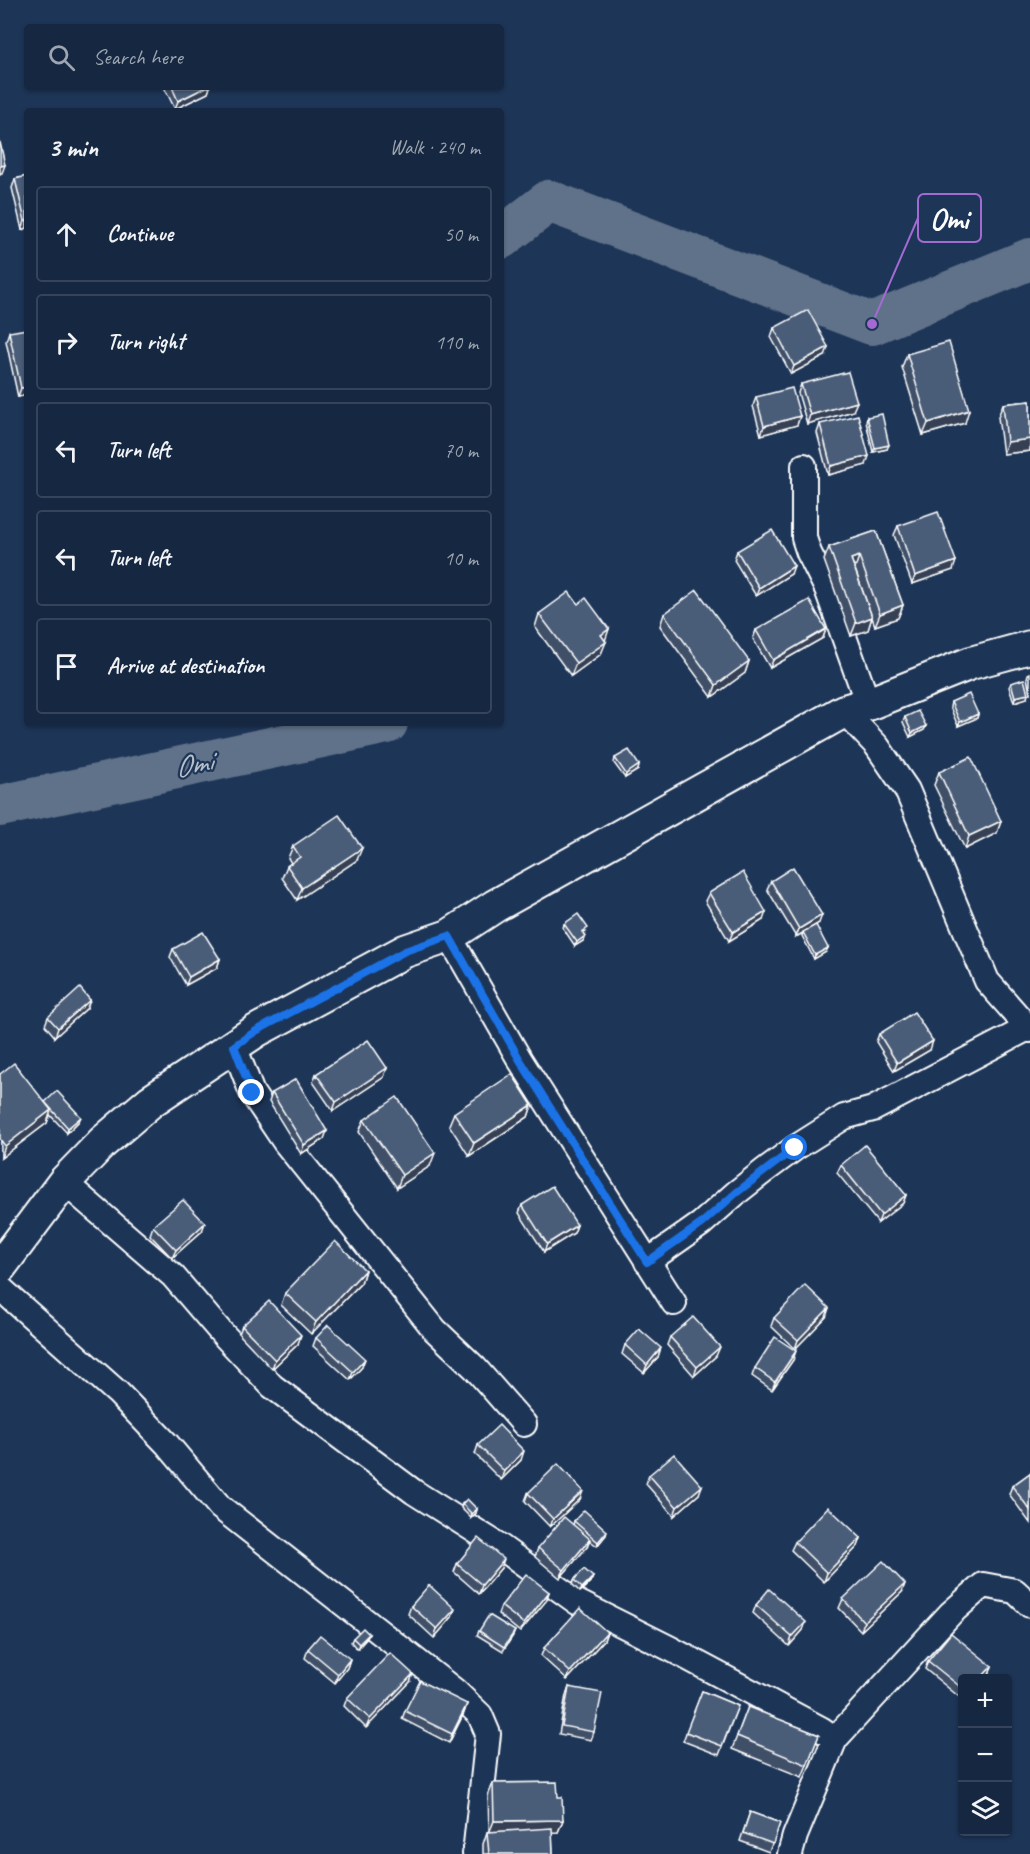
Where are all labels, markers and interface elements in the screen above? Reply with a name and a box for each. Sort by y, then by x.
search box [24,24,504,90]
icon: search [45,41,78,74]
text: Search here [93,43,183,71]
text: 3 min [48,131,98,164]
text: Walk · 240 m [390,135,480,160]
callout: Omi [918,194,981,242]
text: Omi [930,200,972,238]
icon: ahead [50,218,83,251]
text: Continue [107,220,173,248]
text: 50 m [444,222,478,247]
icon: right [50,326,83,359]
text: Turn right [107,328,184,356]
text: 110 m [435,330,478,355]
icon: left [50,434,83,467]
text: Turn left [107,436,171,464]
text: 70 m [444,438,478,463]
icon: left [50,542,83,575]
text: Turn left [107,544,171,572]
text: 10 m [444,546,478,571]
icon: arrive [50,650,83,683]
text: Arrive at destination [107,652,264,680]
water label: Omi [171,740,223,787]
route end [238,1079,264,1105]
route start [781,1134,807,1160]
map controls [958,1674,1012,1836]
button: + [958,1674,1012,1728]
button: − [958,1728,1012,1782]
button: layers [958,1782,1012,1836]

